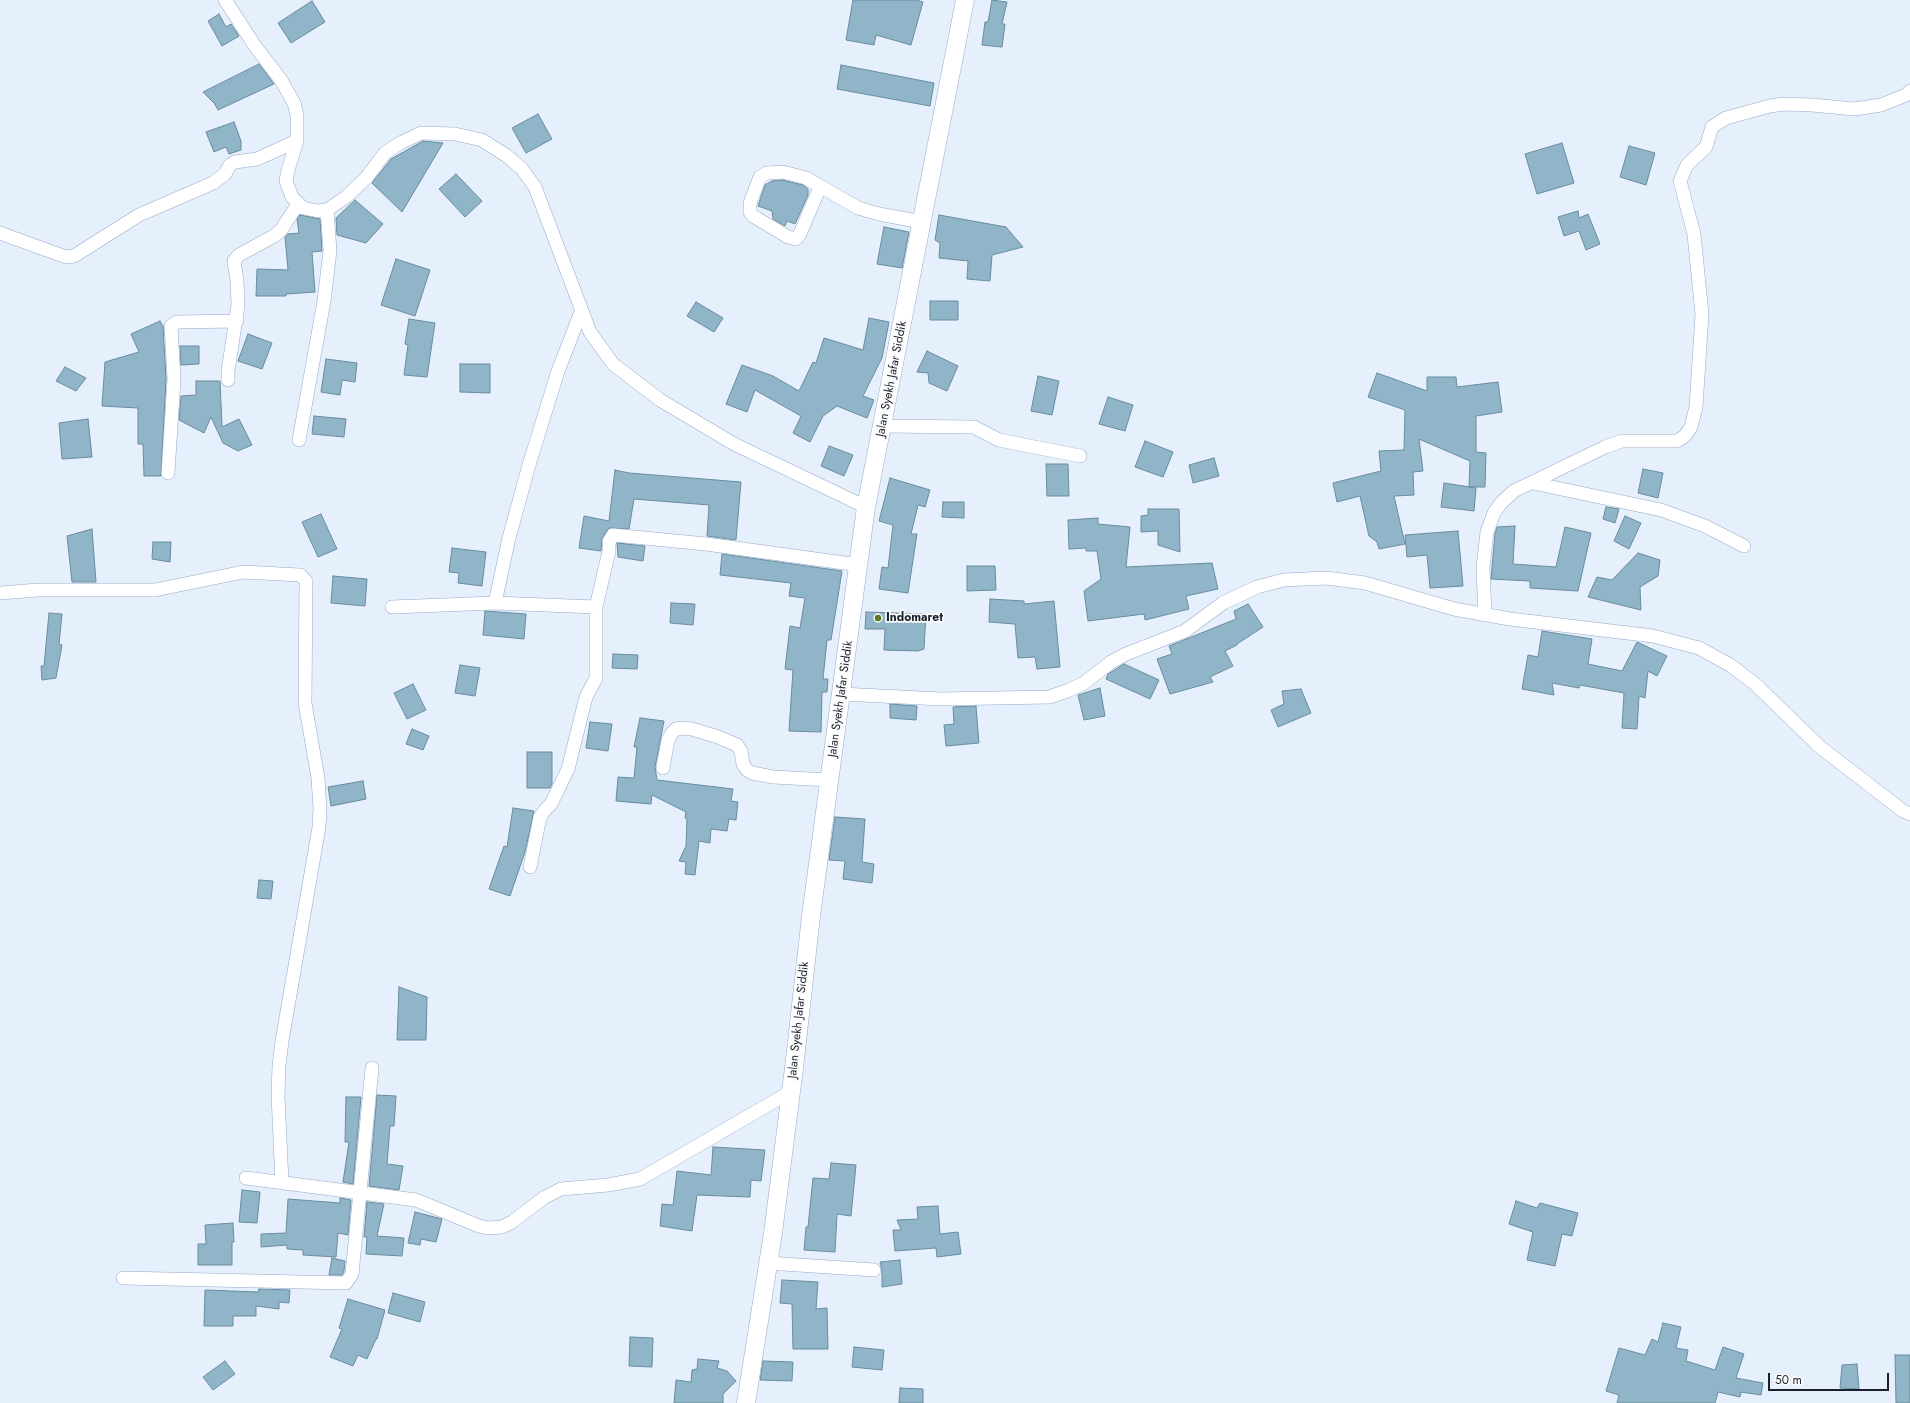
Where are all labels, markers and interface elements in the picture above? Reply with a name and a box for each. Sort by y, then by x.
street label: Jalan Syekh Jafar Siddik [874,320,910,438]
place label: Indomaret [886,611,943,625]
marker: Indomaret [873,613,883,623]
street label: Jalan Syekh Jafar Siddik [826,640,856,758]
street label: Jalan Syekh Jafar Siddik [786,961,812,1079]
scale bar [1770,1365,1891,1391]
text: 50 m [1775,1371,1802,1389]

